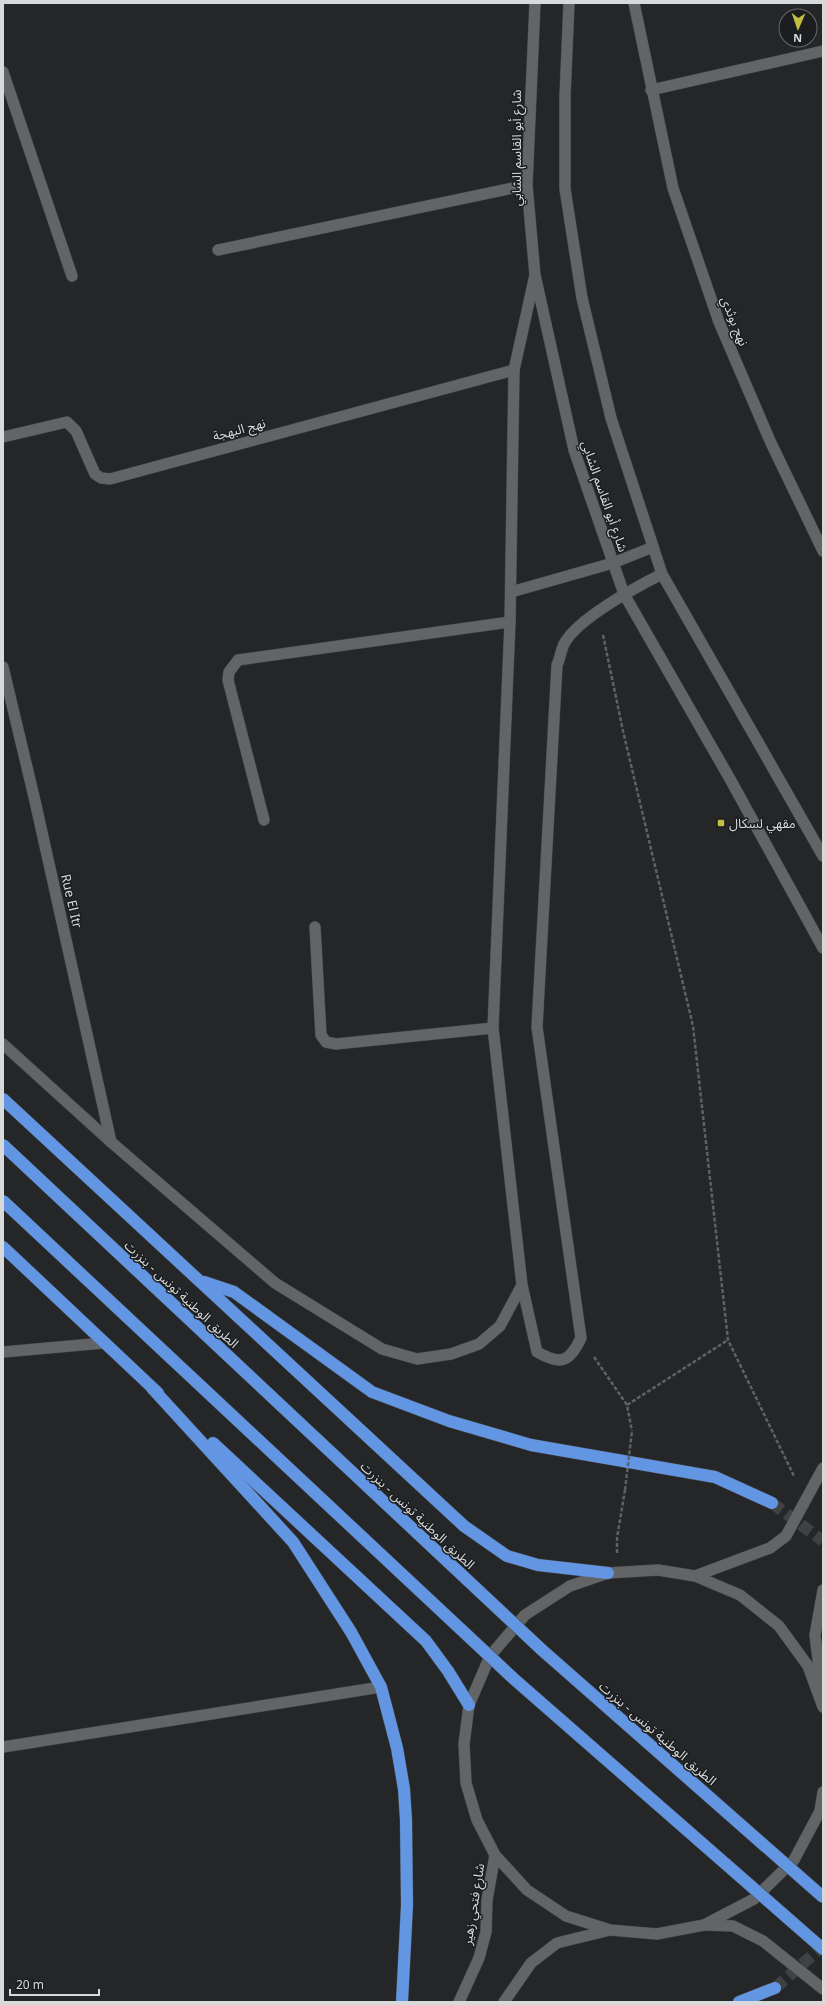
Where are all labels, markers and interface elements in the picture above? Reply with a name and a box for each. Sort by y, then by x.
north arrow [778,8,818,48]
text: N [793,31,802,46]
street label: شارع أبو القاسم الشابي [507,90,527,206]
street label: نهج بوثدي [715,293,753,349]
street label: نهج البهجة [211,413,268,447]
street label: شارع أبو القاسم الشابي [576,438,633,555]
place label: مقهي لسكال [729,814,796,834]
marker: مقهي لسكال [716,818,726,828]
street label: Rue El Itr [57,872,87,931]
street label: الطريق الوطنية تونس - بنزرت [121,1236,243,1352]
street label: الطريق الوطنية تونس - بنزرت [357,1457,479,1573]
street label: الطريق الوطنية تونس - بنزرت [595,1677,721,1789]
street label: شارع فتحي زهير [458,1862,490,1947]
scale bar [10,1971,99,1997]
text: 20 m [16,1976,44,1993]

